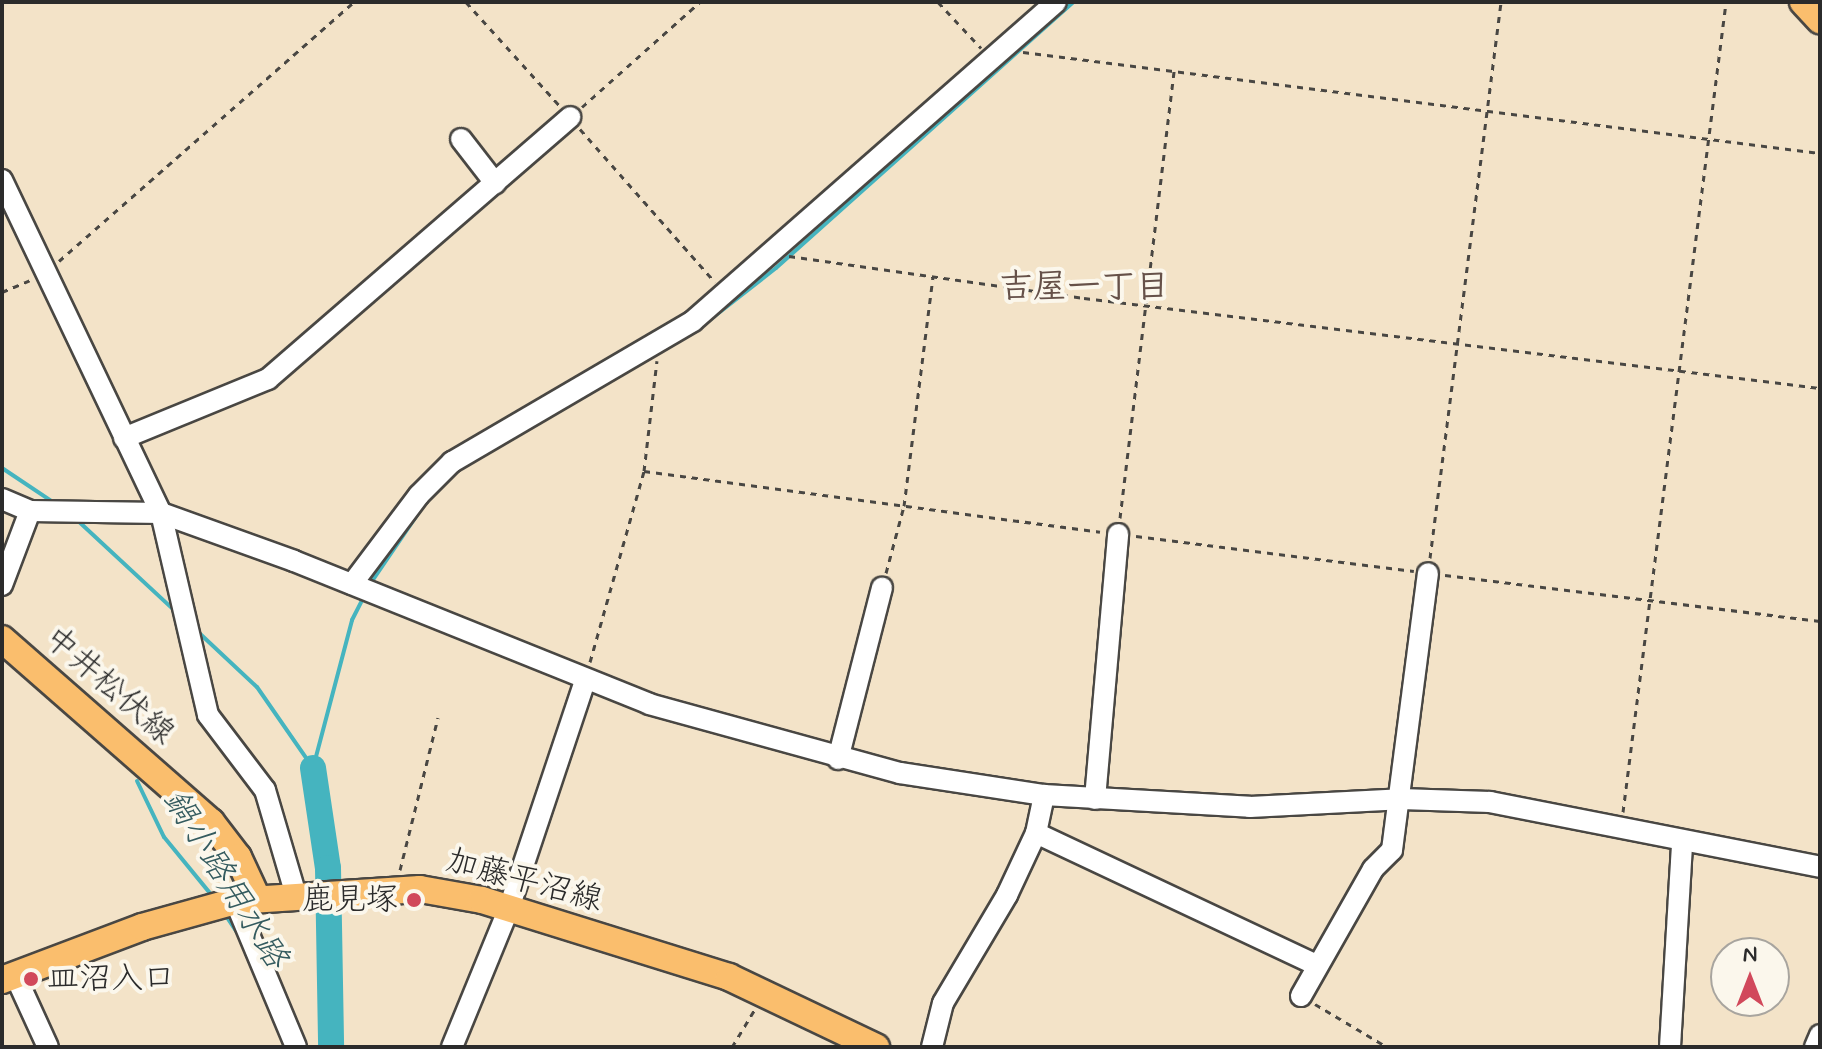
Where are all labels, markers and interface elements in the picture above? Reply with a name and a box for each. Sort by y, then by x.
district label: 吉屋一丁目 [999,268,1169,308]
street label: 中井松伏線 [36,619,182,753]
water label: 鍋小路用水路 [154,782,296,976]
street label: 加藤平沼線 [442,842,606,920]
place label: 鹿見塚 [302,881,398,919]
marker: 鹿見塚 [405,891,423,909]
north arrow [1710,937,1790,1017]
text: N [1743,941,1757,969]
place label: 皿沼入口 [47,960,175,998]
marker: 皿沼入口 [22,970,40,988]

